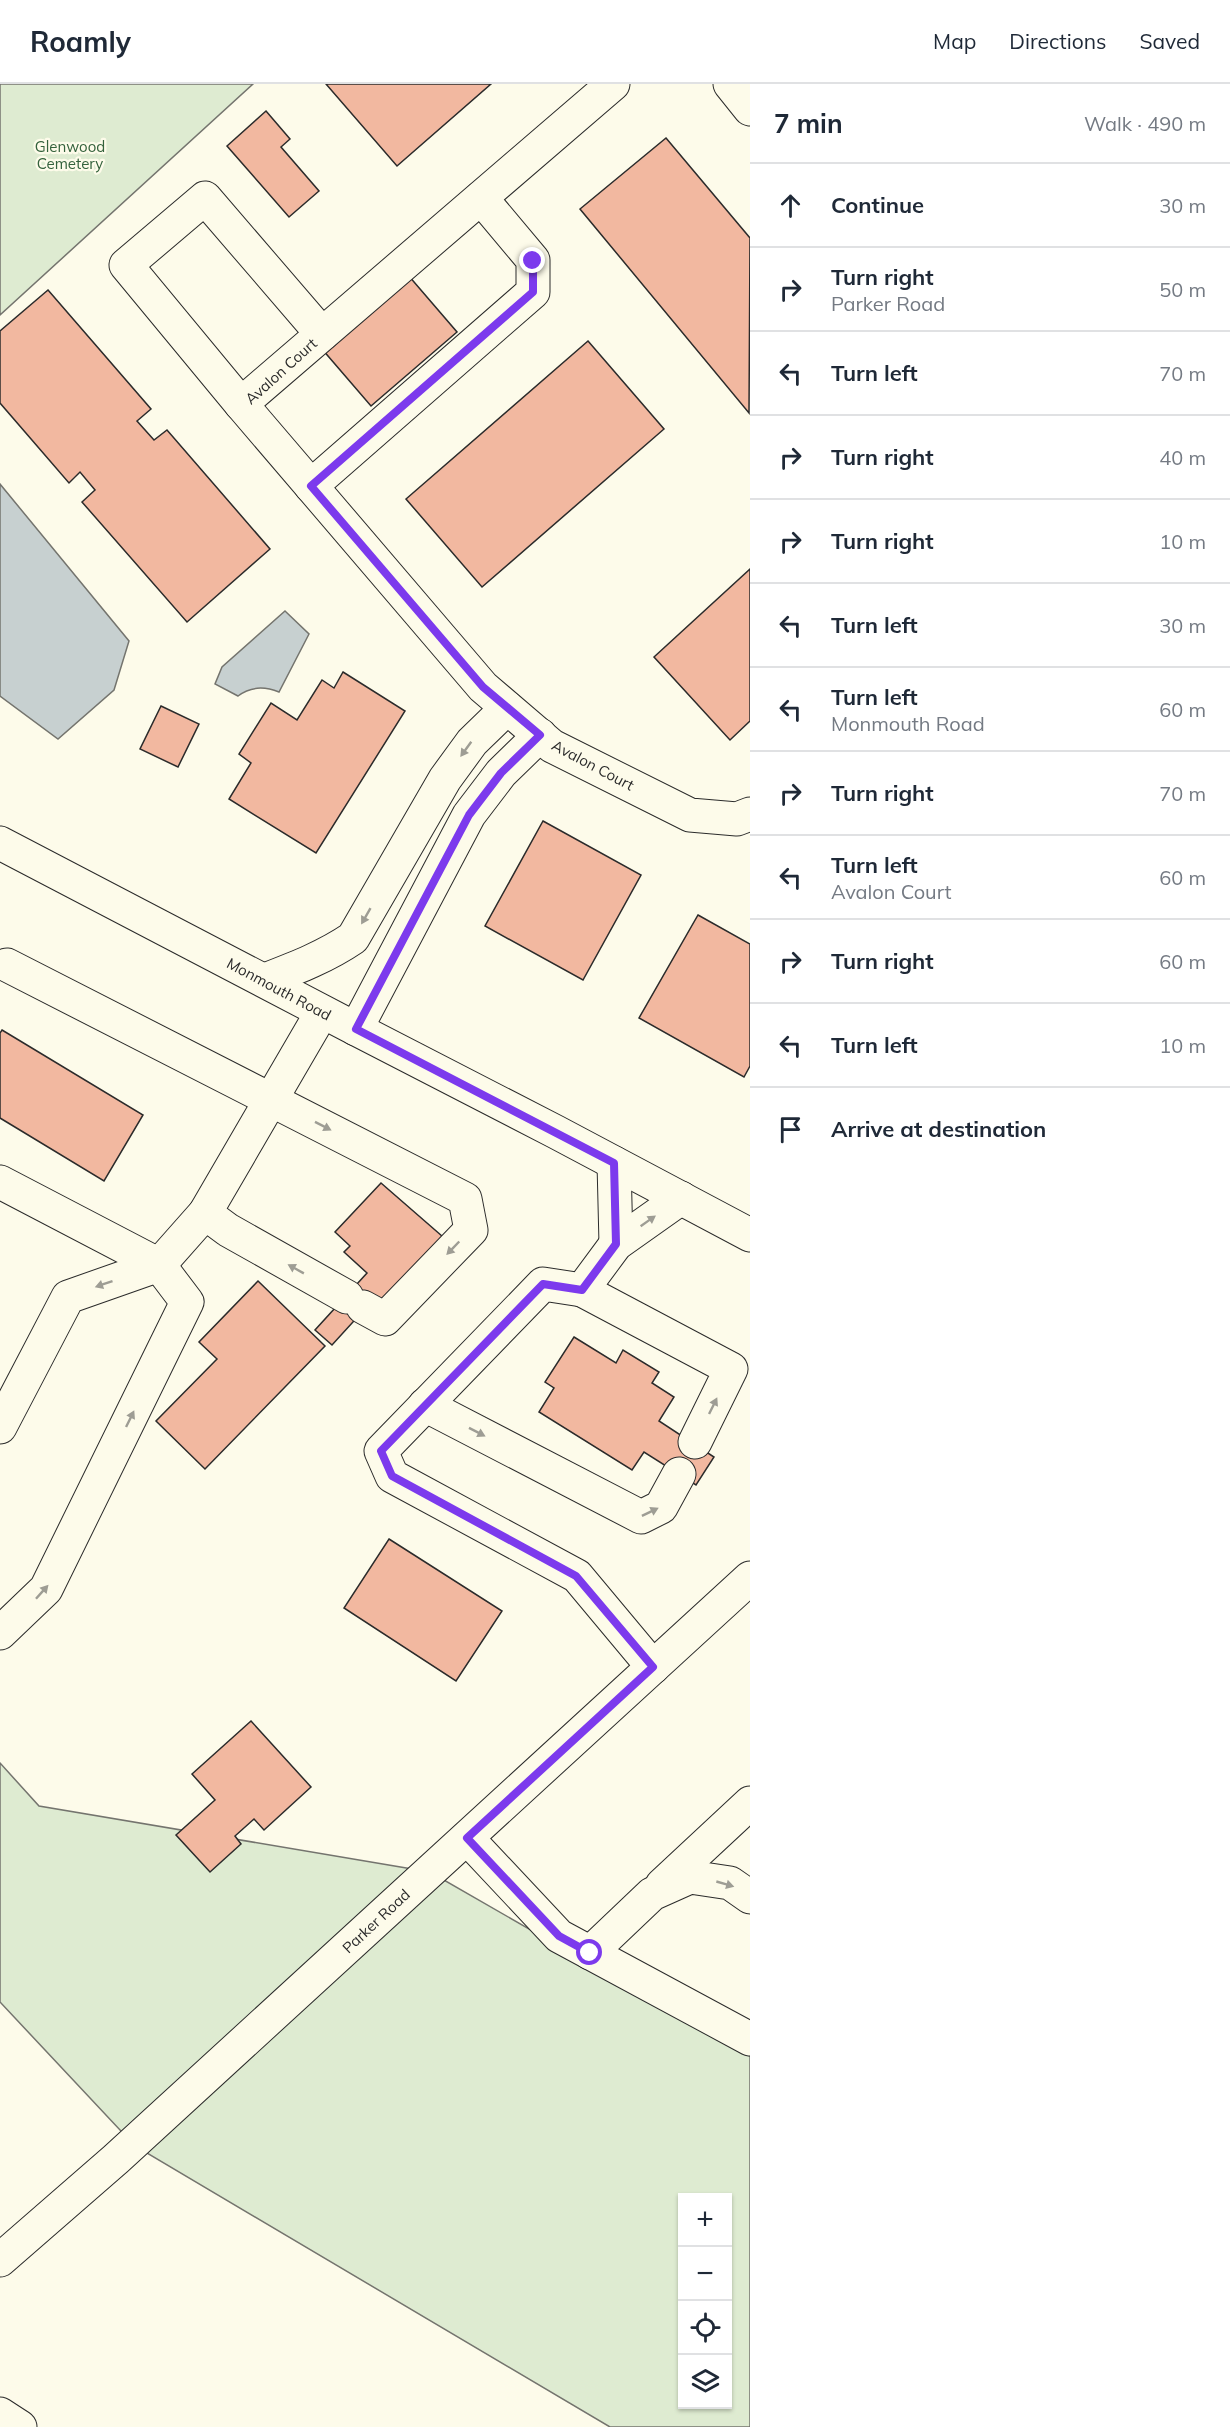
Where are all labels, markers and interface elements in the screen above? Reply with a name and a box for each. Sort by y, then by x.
text: Roamly [30,24,131,59]
text: Map [933,28,976,54]
text: Directions [1009,28,1106,54]
text: Saved [1139,28,1200,54]
text: 7 min [774,107,843,140]
text: Walk · 490 m [1084,111,1206,136]
park label: Glenwood Cemetery [35,137,105,173]
icon: ahead [774,189,807,222]
text: Continue [831,191,924,219]
text: 30 m [1159,193,1206,218]
route end [519,247,545,273]
text: Turn right [831,263,934,291]
icon: right [774,273,807,306]
text: 50 m [1159,277,1206,302]
text: Parker Road [831,291,945,316]
street label: Avalon Court [241,334,321,408]
icon: left [774,357,807,390]
text: Turn left [831,359,918,387]
text: 70 m [1159,361,1206,386]
icon: right [774,441,807,474]
text: Turn right [831,443,934,471]
text: 40 m [1159,445,1206,470]
icon: right [774,525,807,558]
text: Turn right [831,527,934,555]
text: 10 m [1159,529,1206,554]
icon: left [774,609,807,642]
text: Turn left [831,611,918,639]
text: 30 m [1159,613,1206,638]
text: Turn left [831,683,918,711]
icon: left [774,693,807,726]
text: 60 m [1159,697,1206,722]
text: Monmouth Road [831,711,985,736]
street label: Avalon Court [549,735,637,795]
one-way arrow [460,741,472,757]
icon: right [774,777,807,810]
text: Turn right [831,779,934,807]
text: 70 m [1159,781,1206,806]
text: Turn left [831,851,918,879]
icon: left [774,861,807,894]
text: 60 m [1159,865,1206,890]
text: Avalon Court [831,879,951,904]
one-way arrow [360,908,371,924]
icon: right [774,945,807,978]
text: Turn right [831,947,934,975]
text: 60 m [1159,949,1206,974]
street label: Monmouth Road [224,954,334,1024]
icon: left [774,1029,807,1062]
text: Turn left [831,1031,918,1059]
text: 10 m [1159,1033,1206,1058]
icon: arrive [774,1113,807,1146]
text: Arrive at destination [831,1115,1046,1143]
one-way arrow [315,1121,332,1131]
one-way arrow [640,1215,656,1227]
one-way arrow [447,1240,461,1254]
one-way arrow [288,1263,304,1274]
one-way arrow [95,1280,113,1290]
one-way arrow [708,1397,718,1414]
one-way arrow [125,1410,134,1427]
one-way arrow [468,1427,485,1437]
one-way arrow [642,1507,659,1517]
one-way arrow [35,1585,48,1600]
one-way arrow [717,1880,735,1889]
street label: Parker Road [338,1885,414,1957]
route start [576,1939,602,1965]
map controls [678,2193,732,2409]
button: + [678,2193,732,2247]
button: − [678,2247,732,2301]
button: locate [678,2301,732,2355]
button: layers [678,2355,732,2409]

